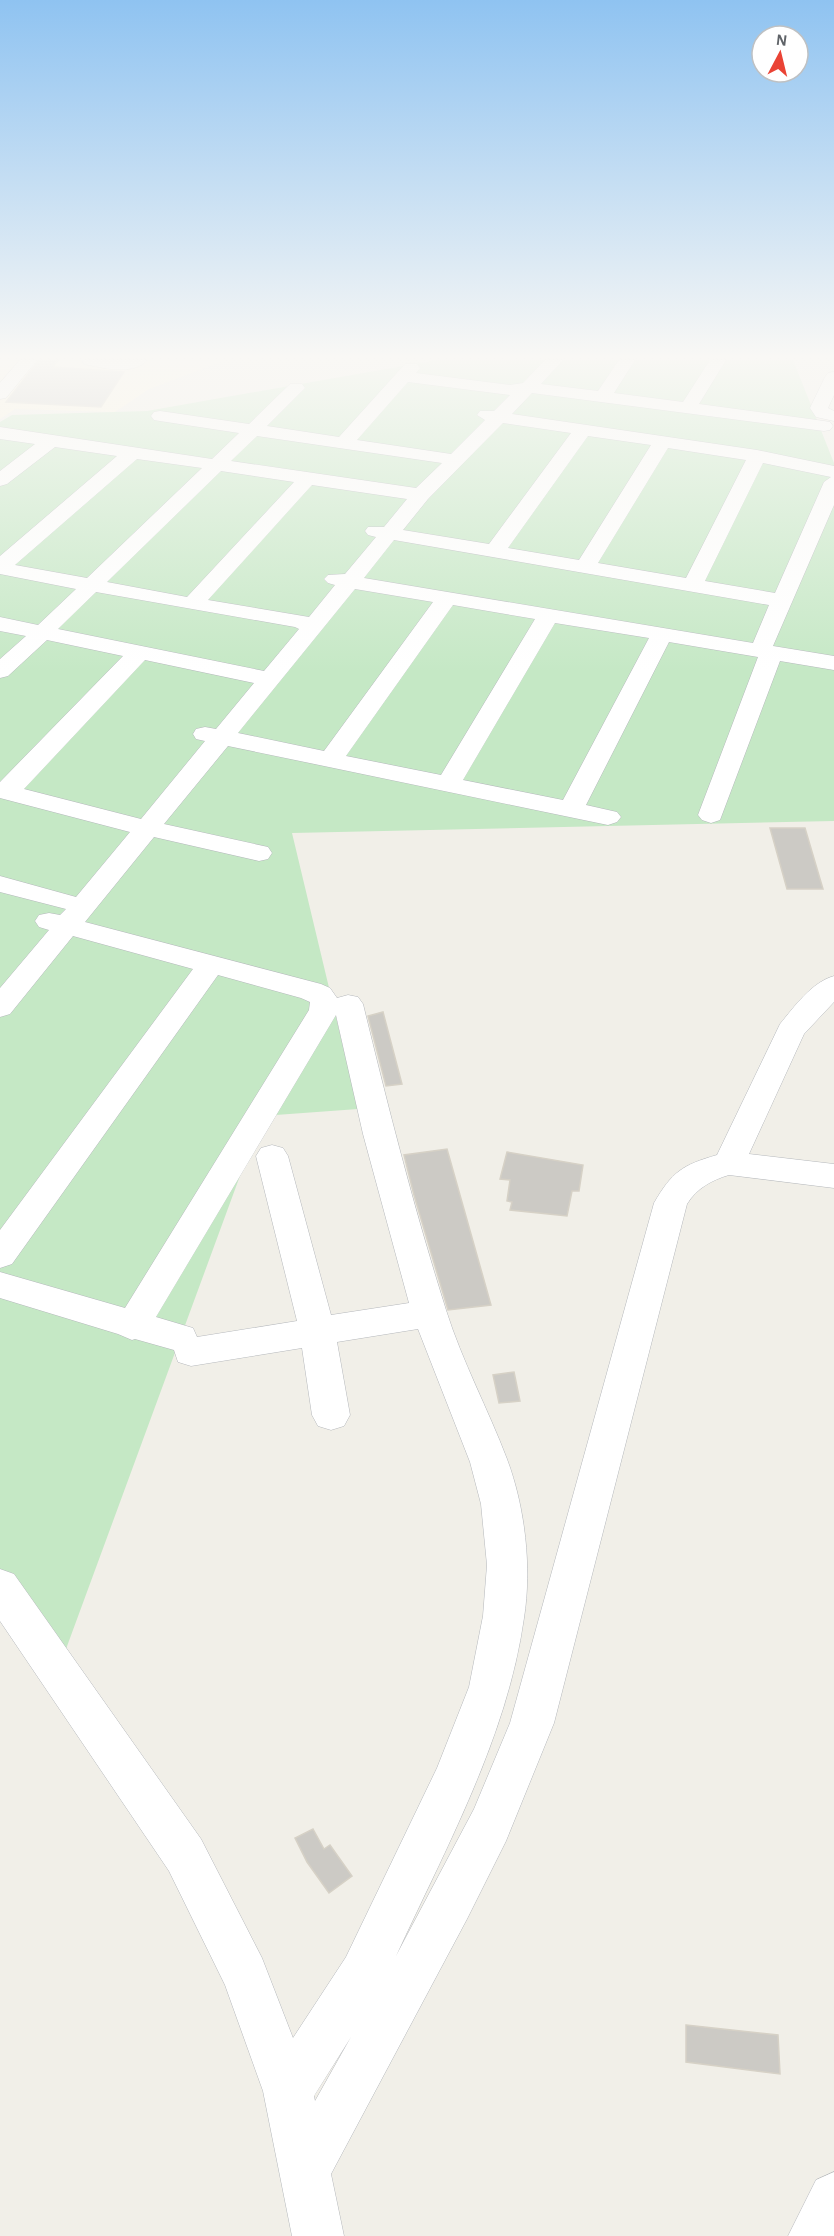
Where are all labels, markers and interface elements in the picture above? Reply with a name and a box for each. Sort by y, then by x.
north arrow [750,24,810,84]
text: N [775,31,788,49]

